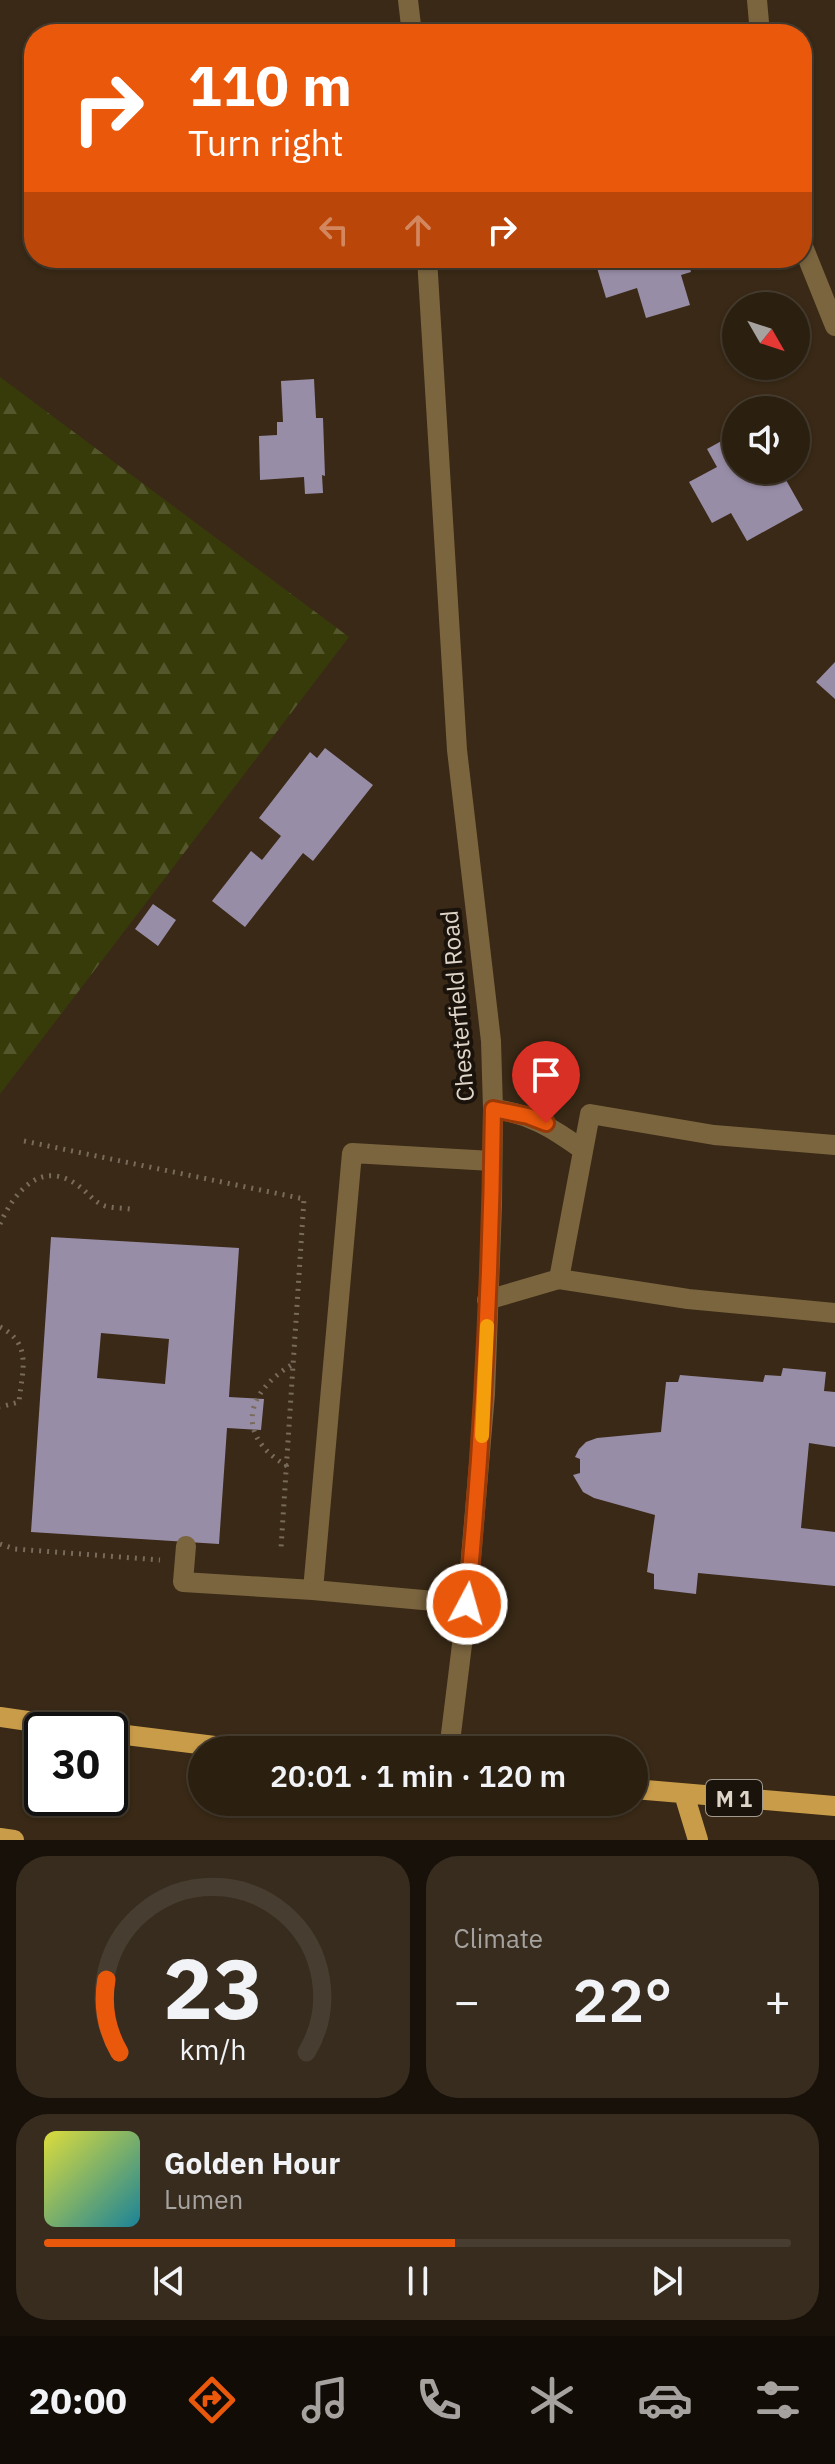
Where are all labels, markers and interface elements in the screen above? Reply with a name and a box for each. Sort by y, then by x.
text: 110 m [188,49,352,121]
icon: right [56,56,160,160]
text: Turn right [188,119,344,166]
icon: left [312,208,356,252]
icon: ahead [396,208,440,252]
icon: right [480,208,524,252]
north arrow [722,292,810,380]
map controls [722,292,810,484]
button: sound [722,396,810,484]
street label: Chesterfield Road [433,909,481,1103]
pin [512,1041,580,1123]
icon: arrive [524,1053,568,1097]
position arrow [425,1562,509,1646]
speed limit sign: 30 [24,1712,128,1816]
text: 20:01 · 1 min · 120 m [270,1756,566,1795]
road number: M 1 [706,1780,762,1816]
text: Climate [454,1921,543,1955]
text: 23 [163,1934,263,2042]
text: 22° [572,1960,672,2039]
text: − [454,1972,480,2029]
text: + [765,1972,791,2029]
text: km/h [179,2031,246,2068]
text: Golden Hour [164,2143,340,2182]
text: Lumen [164,2182,243,2216]
icon: previous [147,2259,191,2303]
icon: pause [396,2259,440,2303]
icon: next [645,2259,689,2303]
icon: directions [184,2372,240,2428]
icon: music [297,2372,353,2428]
icon: phone [411,2372,467,2428]
icon: climate [524,2372,580,2428]
icon: car [637,2372,693,2428]
icon: filters [750,2372,806,2428]
text: 20:00 [29,2377,127,2424]

